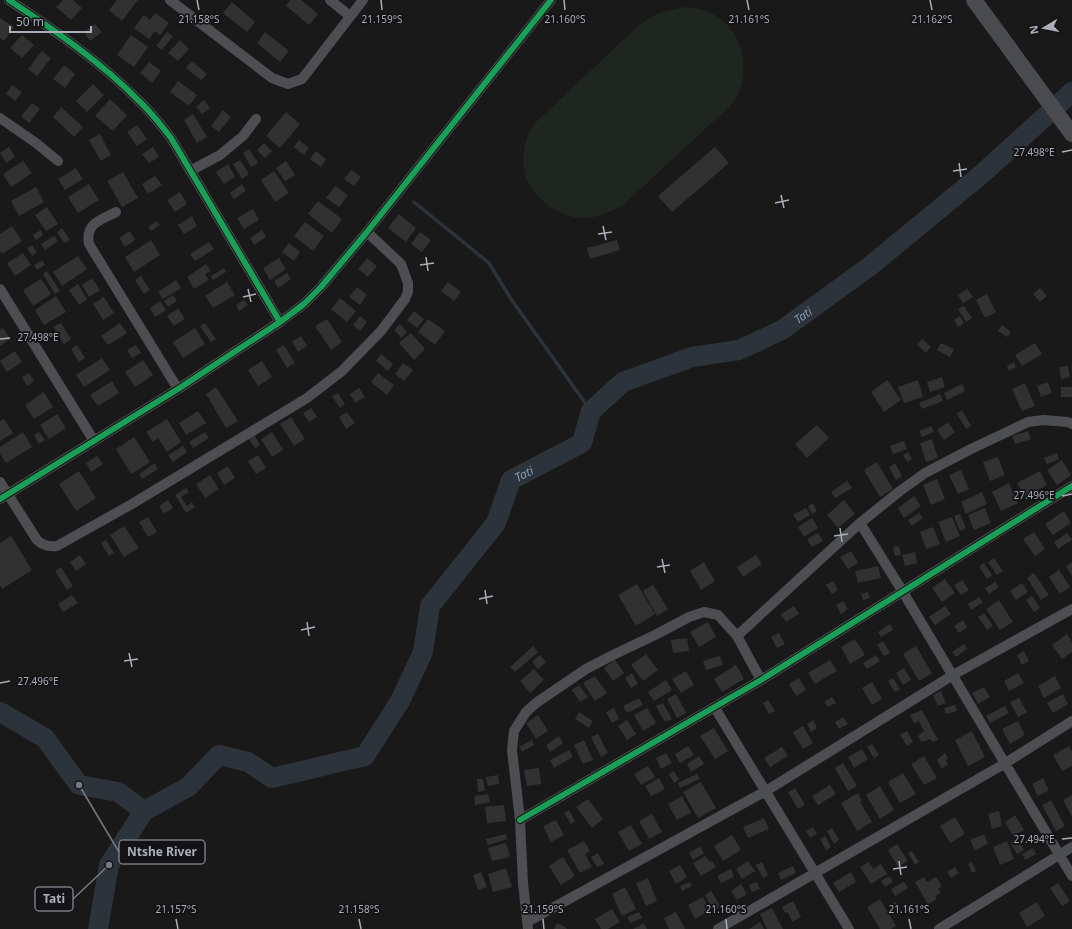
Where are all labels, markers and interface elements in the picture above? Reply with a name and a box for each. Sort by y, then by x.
scale bar [10,8,91,34]
north arrow [1024,8,1064,48]
text: 21.158°S [178,12,220,26]
text: 21.159°S [361,12,403,26]
text: 21.160°S [544,12,586,26]
text: 21.161°S [728,12,770,26]
text: 21.162°S [911,12,953,26]
text: 50 m [16,13,44,30]
text: N [1025,24,1042,36]
text: 27.498°E [1013,145,1055,159]
water label: Tati [790,302,816,327]
text: 27.498°E [17,330,59,344]
water label: Tati [511,461,537,485]
text: 27.496°E [1013,488,1055,502]
text: 27.496°E [17,674,59,688]
text: 27.494°E [1013,832,1055,846]
callout: Ntshe River [119,840,205,864]
text: Ntshe River [127,843,198,860]
callout: Tati [35,887,73,911]
text: Tati [43,890,65,907]
text: 21.157°S [155,902,197,916]
text: 21.158°S [338,902,380,916]
text: 21.159°S [522,902,564,916]
text: 21.160°S [705,902,747,916]
text: 21.161°S [888,902,930,916]

